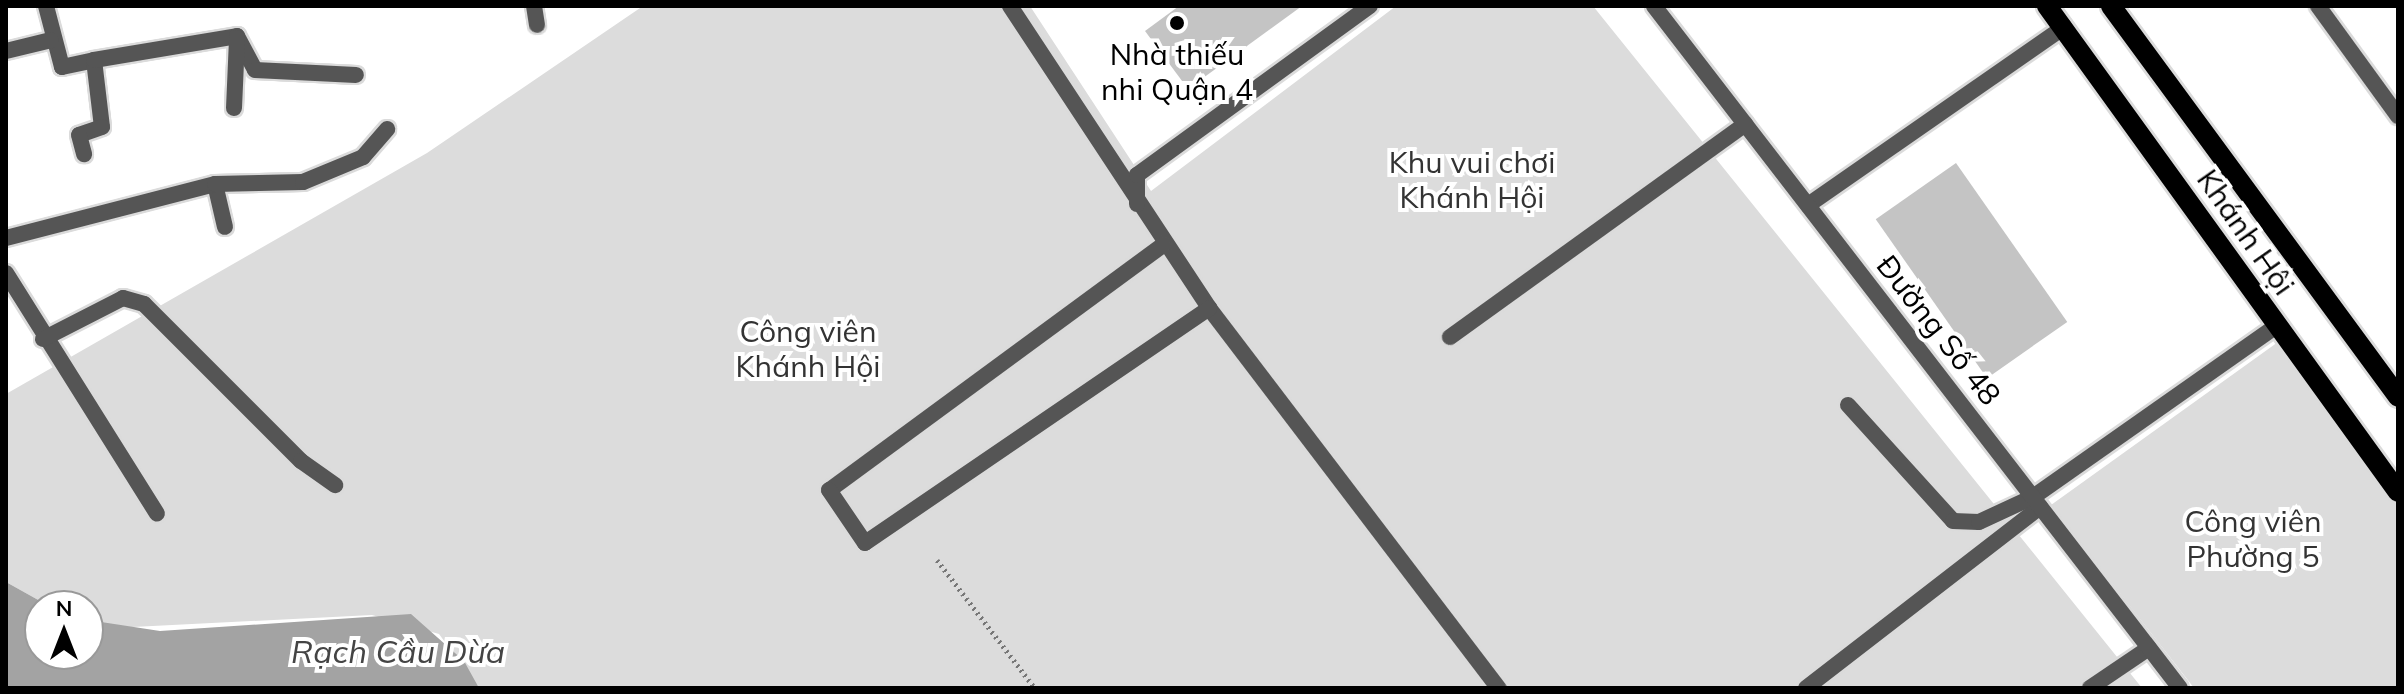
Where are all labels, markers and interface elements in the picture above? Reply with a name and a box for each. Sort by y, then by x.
marker: Nhà thiếu nhi Quận 4 [1168,14,1186,32]
place label: Nhà thiếu nhi Quận 4 [1101,36,1253,106]
park label: Khu vui chơi Khánh Hội [1389,144,1555,214]
street label: Khánh Hội [2190,162,2302,302]
street label: Đường Số 48 [1869,248,2009,412]
park label: Công viên Khánh Hội [736,313,880,384]
park label: Công viên Phường 5 [2184,503,2322,574]
north arrow [24,590,104,670]
text: N [56,594,72,622]
water label: Rạch Cầu Dừa [291,632,505,670]

